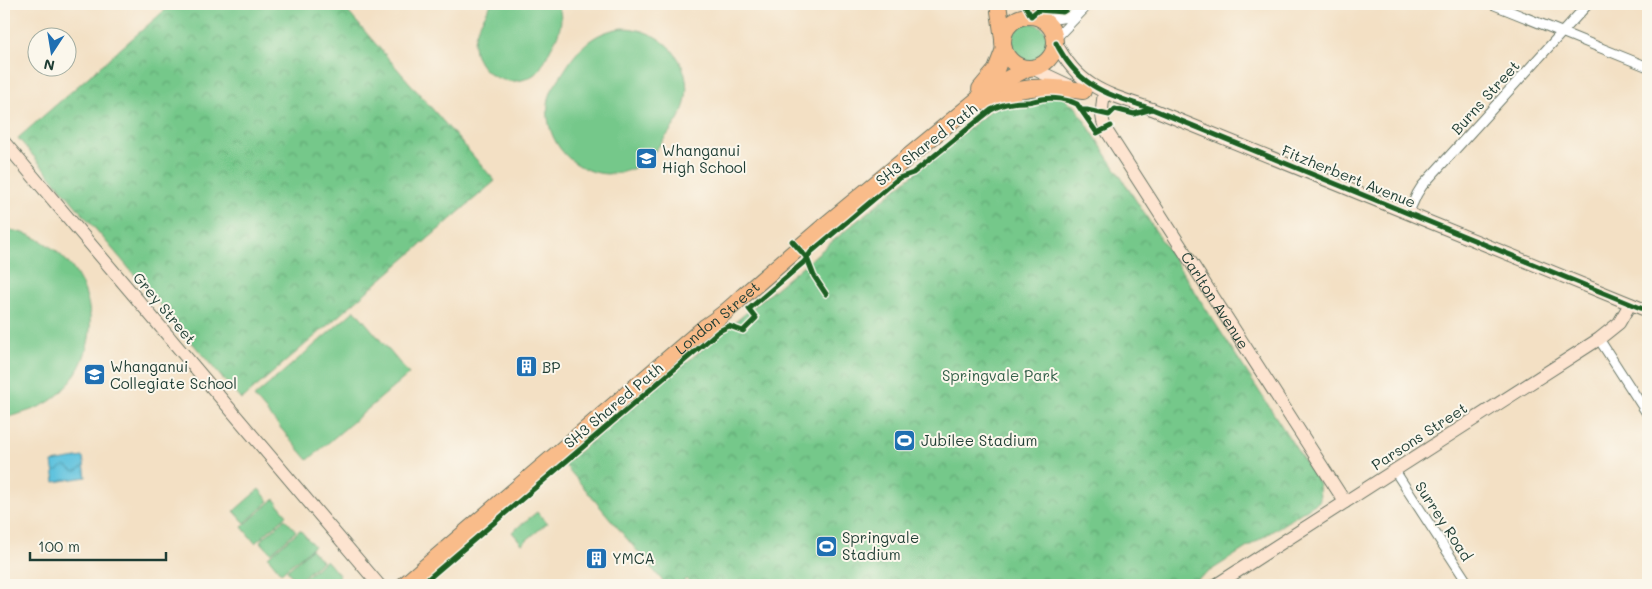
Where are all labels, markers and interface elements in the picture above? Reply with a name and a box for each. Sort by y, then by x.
north arrow [28,28,78,78]
text: N [42,55,56,76]
street label: Burns Street [1446,56,1524,138]
street label: SH3 Shared Path [871,98,981,190]
place label: Whanganui High School [662,140,747,177]
street label: Fitzherbert Avenue [1279,140,1419,212]
school or university icon: Whanganui High School [634,147,658,171]
street label: Carlton Avenue [1177,248,1254,353]
street label: Grey Street [129,268,201,348]
street label: London Street [671,276,764,358]
building icon: BP [514,355,538,379]
place label: Whanganui Collegiate School [110,356,237,393]
place label: BP [542,357,560,377]
street label: SH3 Shared Path [559,358,667,452]
school or university icon: Whanganui Collegiate School [82,363,106,387]
park label: Springvale Park [942,365,1058,385]
street label: Parsons Street [1367,398,1471,474]
sports icon: Jubilee Stadium [893,428,917,452]
place label: Jubilee Stadium [921,430,1037,450]
street label: Surrey Road [1411,477,1477,565]
place label: Springvale Stadium [842,527,919,564]
scale bar [30,529,166,561]
sports icon: Springvale Stadium [814,534,838,558]
text: 100 m [38,536,80,556]
building icon: YMCA [584,546,608,570]
place label: YMCA [612,548,655,568]

